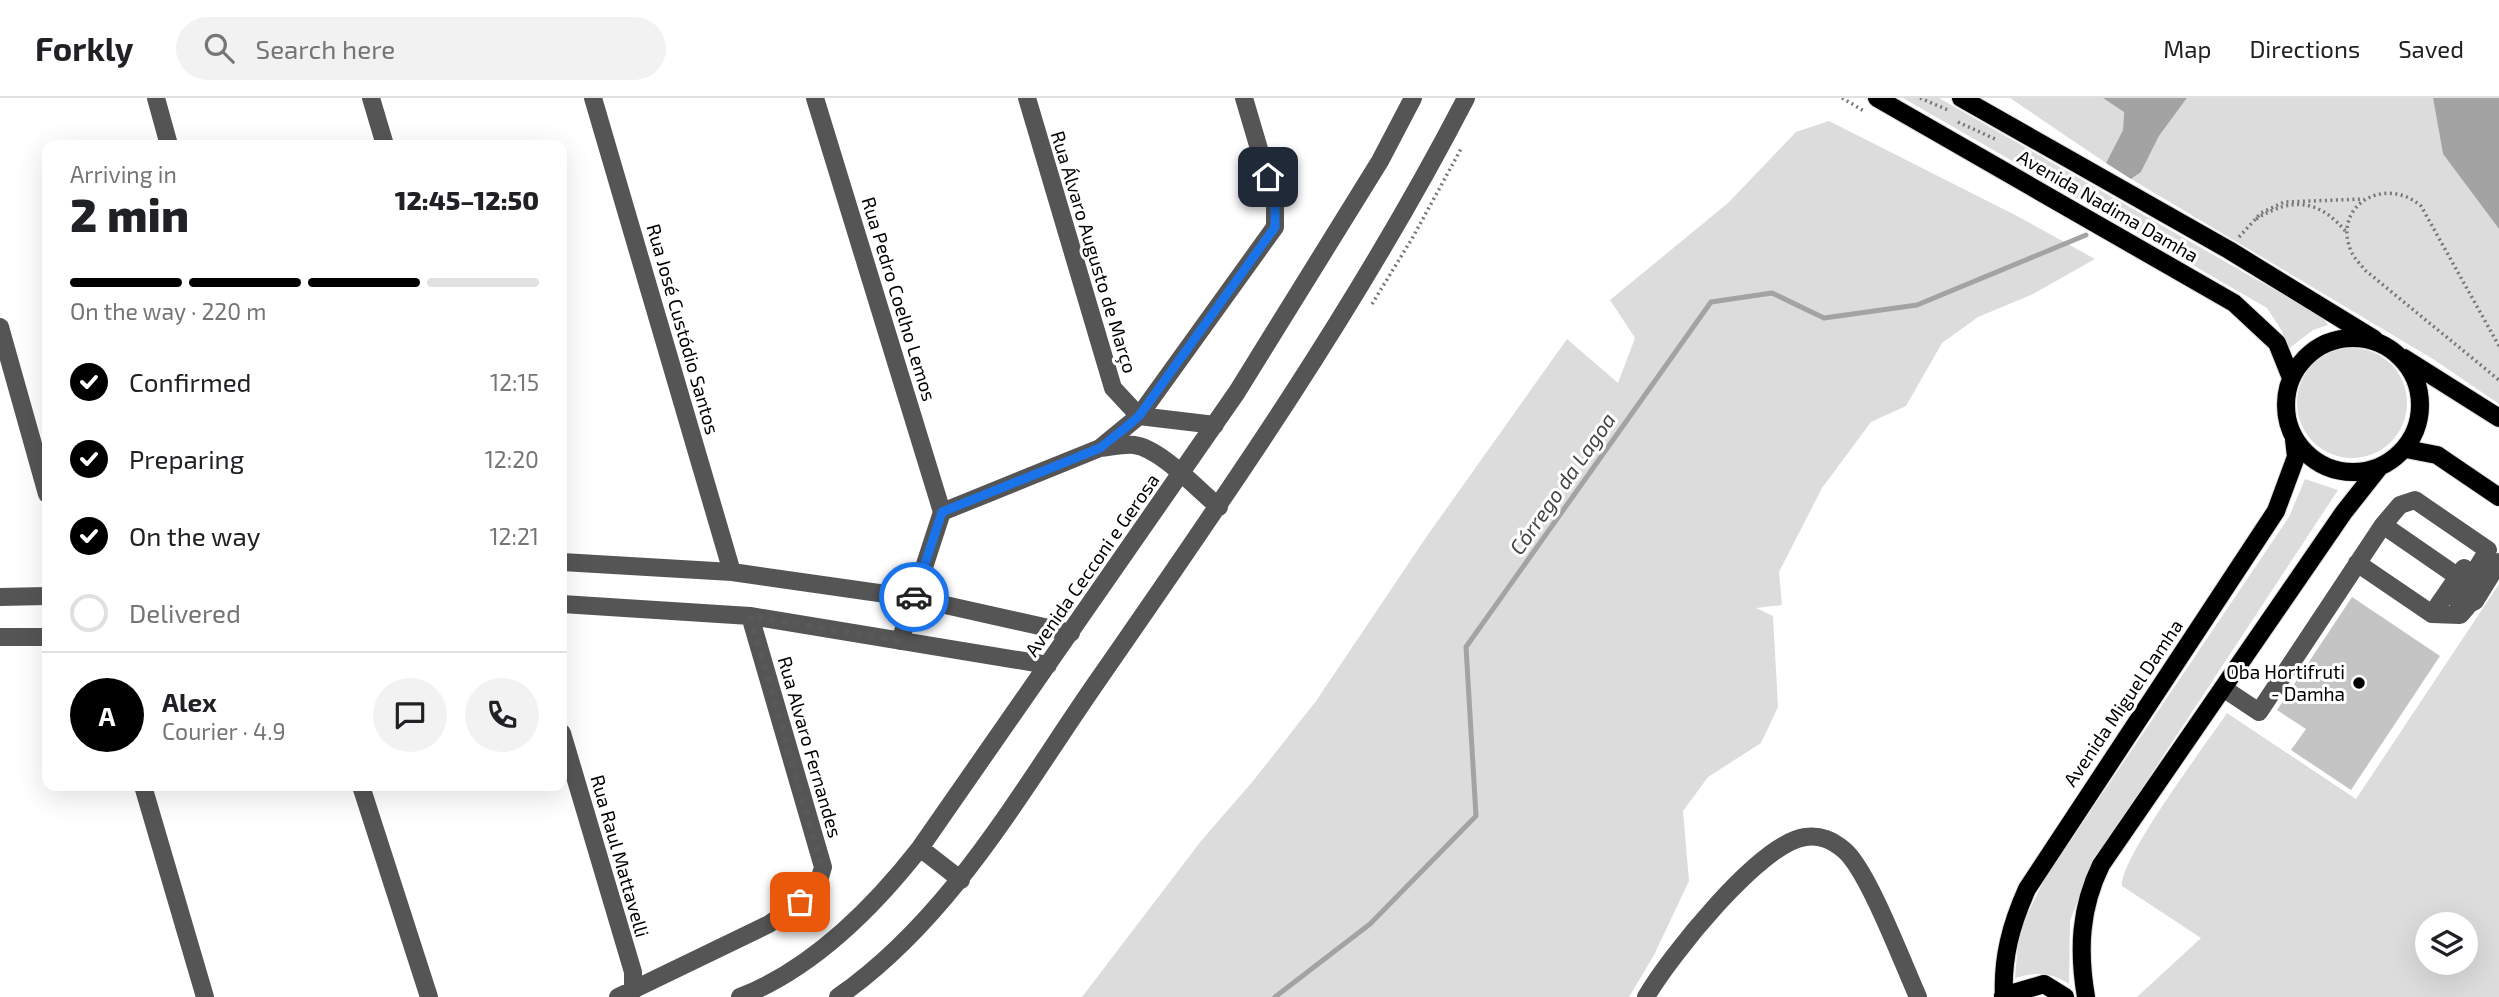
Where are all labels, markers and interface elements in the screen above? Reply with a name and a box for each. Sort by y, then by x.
search box [176,17,666,80]
text: Forkly [35,28,134,68]
icon: search [200,29,238,67]
text: Search here [256,33,395,64]
text: Map [2163,34,2211,63]
text: Directions [2249,34,2360,63]
text: Saved [2398,34,2464,63]
street label: Rua Álvaro Augusto de Março [1046,128,1142,376]
street label: Avenida Nadima Damha [2014,144,2203,267]
pin [1238,147,1298,207]
icon: home [1249,158,1287,196]
text: Arriving in [70,160,177,188]
text: 12:45–12:50 [395,184,539,215]
text: 2 min [70,186,189,241]
street label: Rua Pedro Coelho Lemos [857,194,942,404]
street label: Rua José Custódio Santos [642,221,725,437]
text: On the way · 220 m [70,297,266,325]
icon: check [70,363,108,401]
text: Confirmed [129,366,252,397]
text: 12:15 [490,368,539,396]
water label: Córrego da Lagoa [1504,407,1620,559]
icon: check [70,440,108,478]
text: Preparing [129,443,244,474]
text: 12:20 [485,445,539,473]
street label: Avenida Cecconi e Gerosa [1020,469,1163,661]
icon: check [70,517,108,555]
text: On the way [129,520,260,551]
text: 12:21 [489,522,539,550]
courier [879,562,949,632]
icon: car [895,578,933,616]
text: Delivered [129,597,241,628]
street label: Avenida Miguel Damha [2058,615,2187,791]
street label: Rua Alvaro Fernandes [774,653,847,840]
place label: Oba Hortifruti - Damha [2226,660,2345,705]
marker: Oba Hortifruti - Damha [2351,675,2367,691]
button: chat [373,678,447,752]
button: phone [465,678,539,752]
text: Alex [162,686,217,717]
text: A [99,700,115,731]
text: Courier · 4.9 [162,717,286,745]
street label: Rua Raul Mattavelli [586,772,655,940]
pin [770,872,830,932]
icon: bag [781,883,819,921]
map controls [2415,912,2478,975]
button: layers [2415,912,2478,975]

